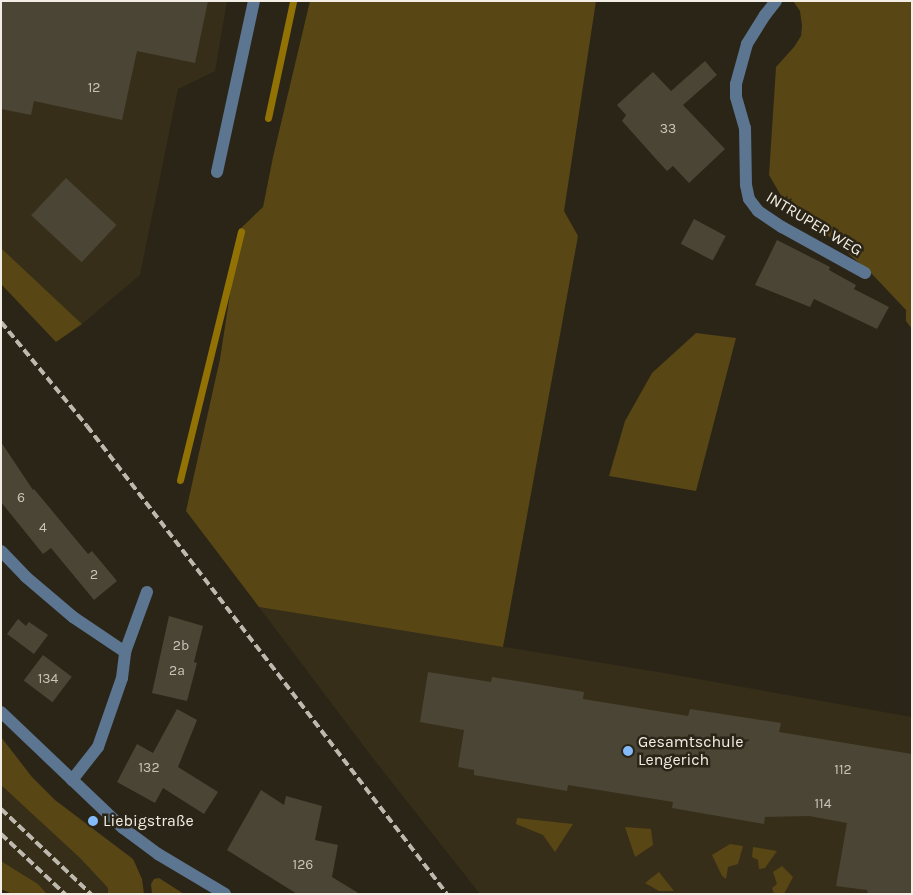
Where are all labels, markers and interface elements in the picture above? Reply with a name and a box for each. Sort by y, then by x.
house number: 12 [88,80,100,96]
house number: 33 [660,121,676,137]
street label: INTRUPER WEG [762,188,866,260]
house number: 6 [17,490,25,506]
house number: 4 [39,520,47,536]
house number: 2 [90,567,98,583]
house number: 2b [173,638,189,654]
house number: 2a [169,663,185,679]
house number: 134 [38,671,58,687]
place label: Gesamtschule Lengerich [638,732,743,770]
marker: Gesamtschule Lengerich [622,745,634,757]
house number: 132 [138,760,160,776]
house number: 112 [834,762,852,778]
house number: 114 [814,796,832,812]
place label: Liebigstraße [103,811,194,831]
marker: Liebigstraße [87,815,99,827]
house number: 126 [293,857,313,873]

